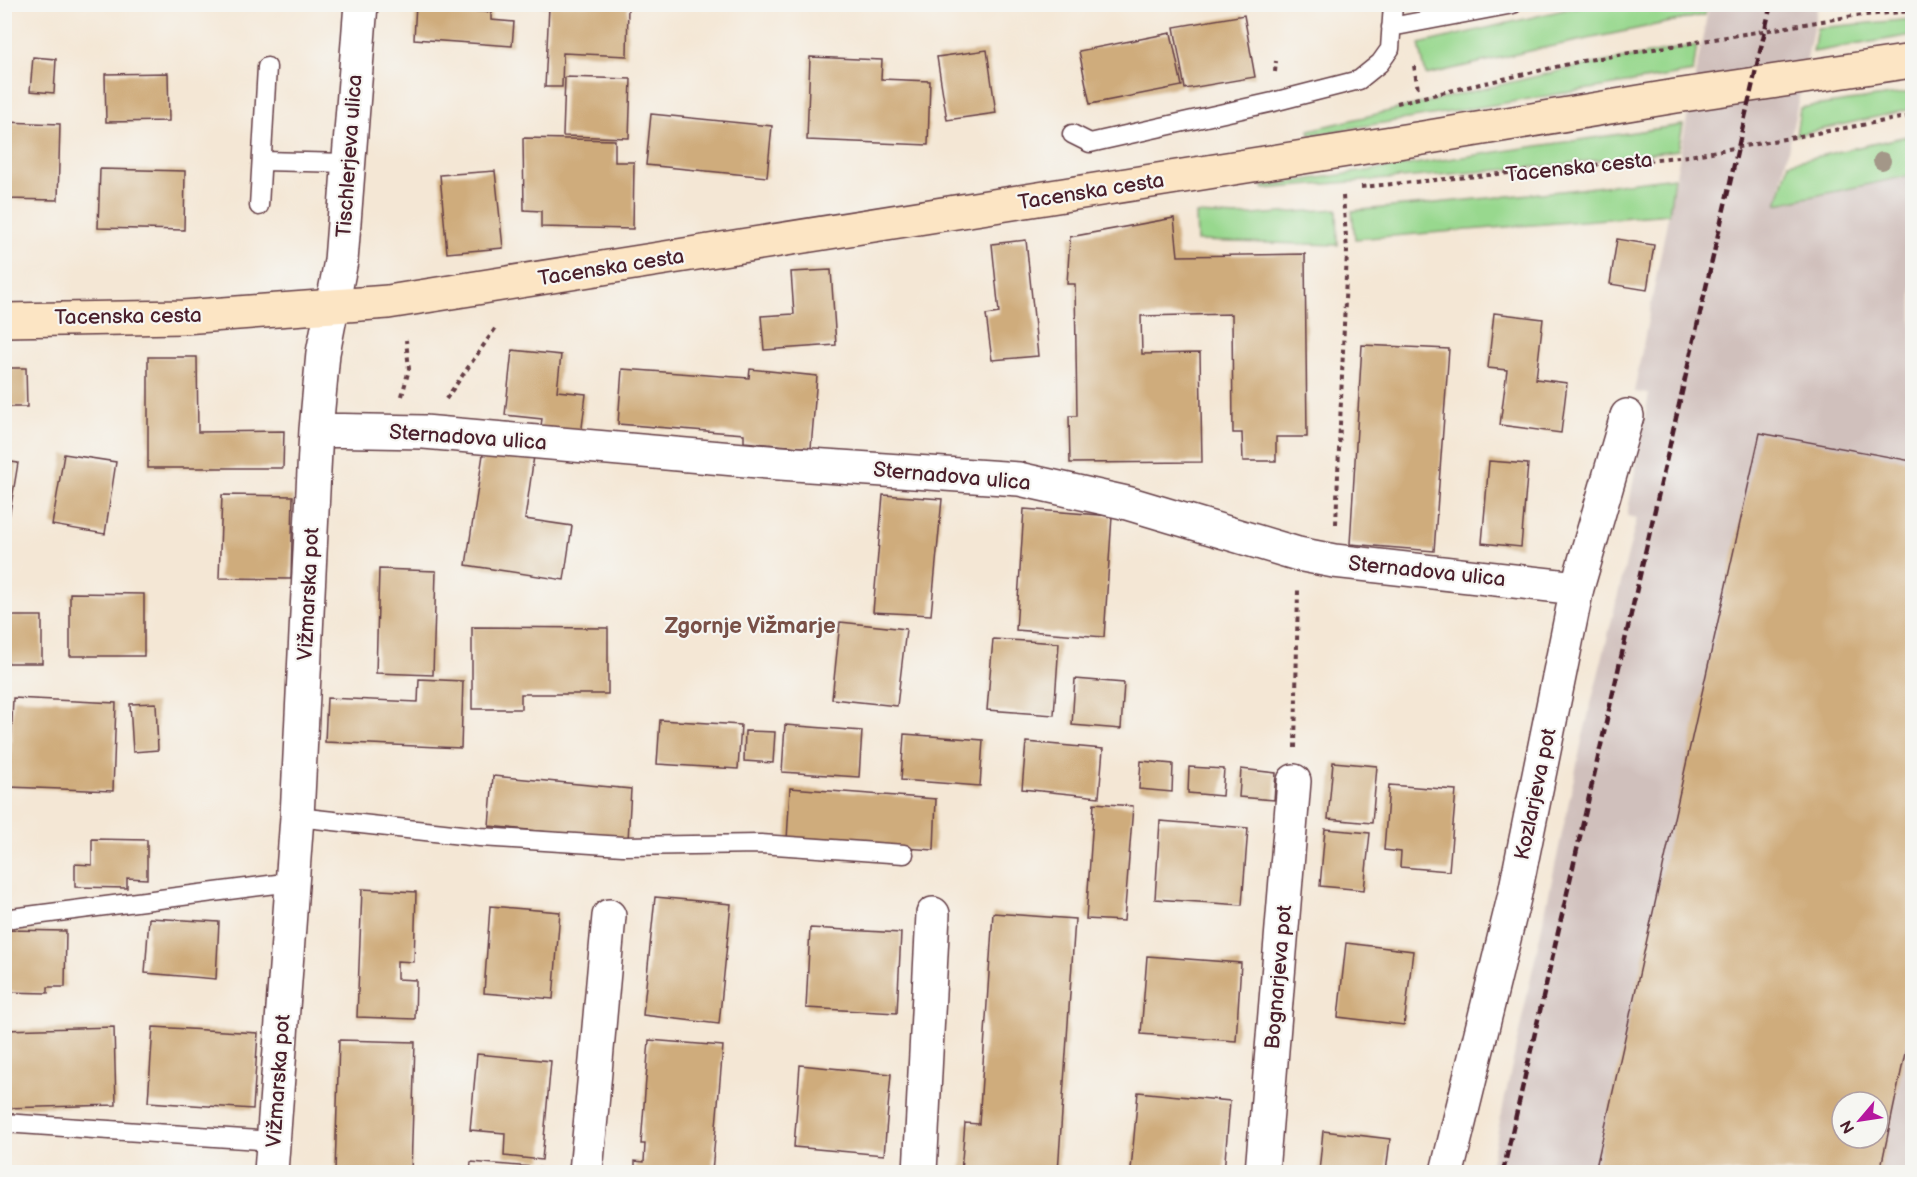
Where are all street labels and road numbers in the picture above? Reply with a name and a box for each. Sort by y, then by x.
street label: Tischlerjeva ulica [331,74,368,238]
street label: Tacenska cesta [1504,147,1654,188]
street label: Tacenska cesta [1016,168,1166,215]
street label: Tacenska cesta [536,244,686,291]
street label: Tacenska cesta [54,303,202,330]
street label: Sternadova ulica [388,420,548,455]
street label: Sternadova ulica [872,457,1032,496]
street label: Vižmarska pot [293,526,325,661]
street label: Sternadova ulica [1347,551,1507,592]
street label: Kozlarjeva pot [1509,725,1562,862]
street label: Bognarjeva pot [1260,903,1297,1050]
street label: Vižmarska pot [261,1013,296,1148]

